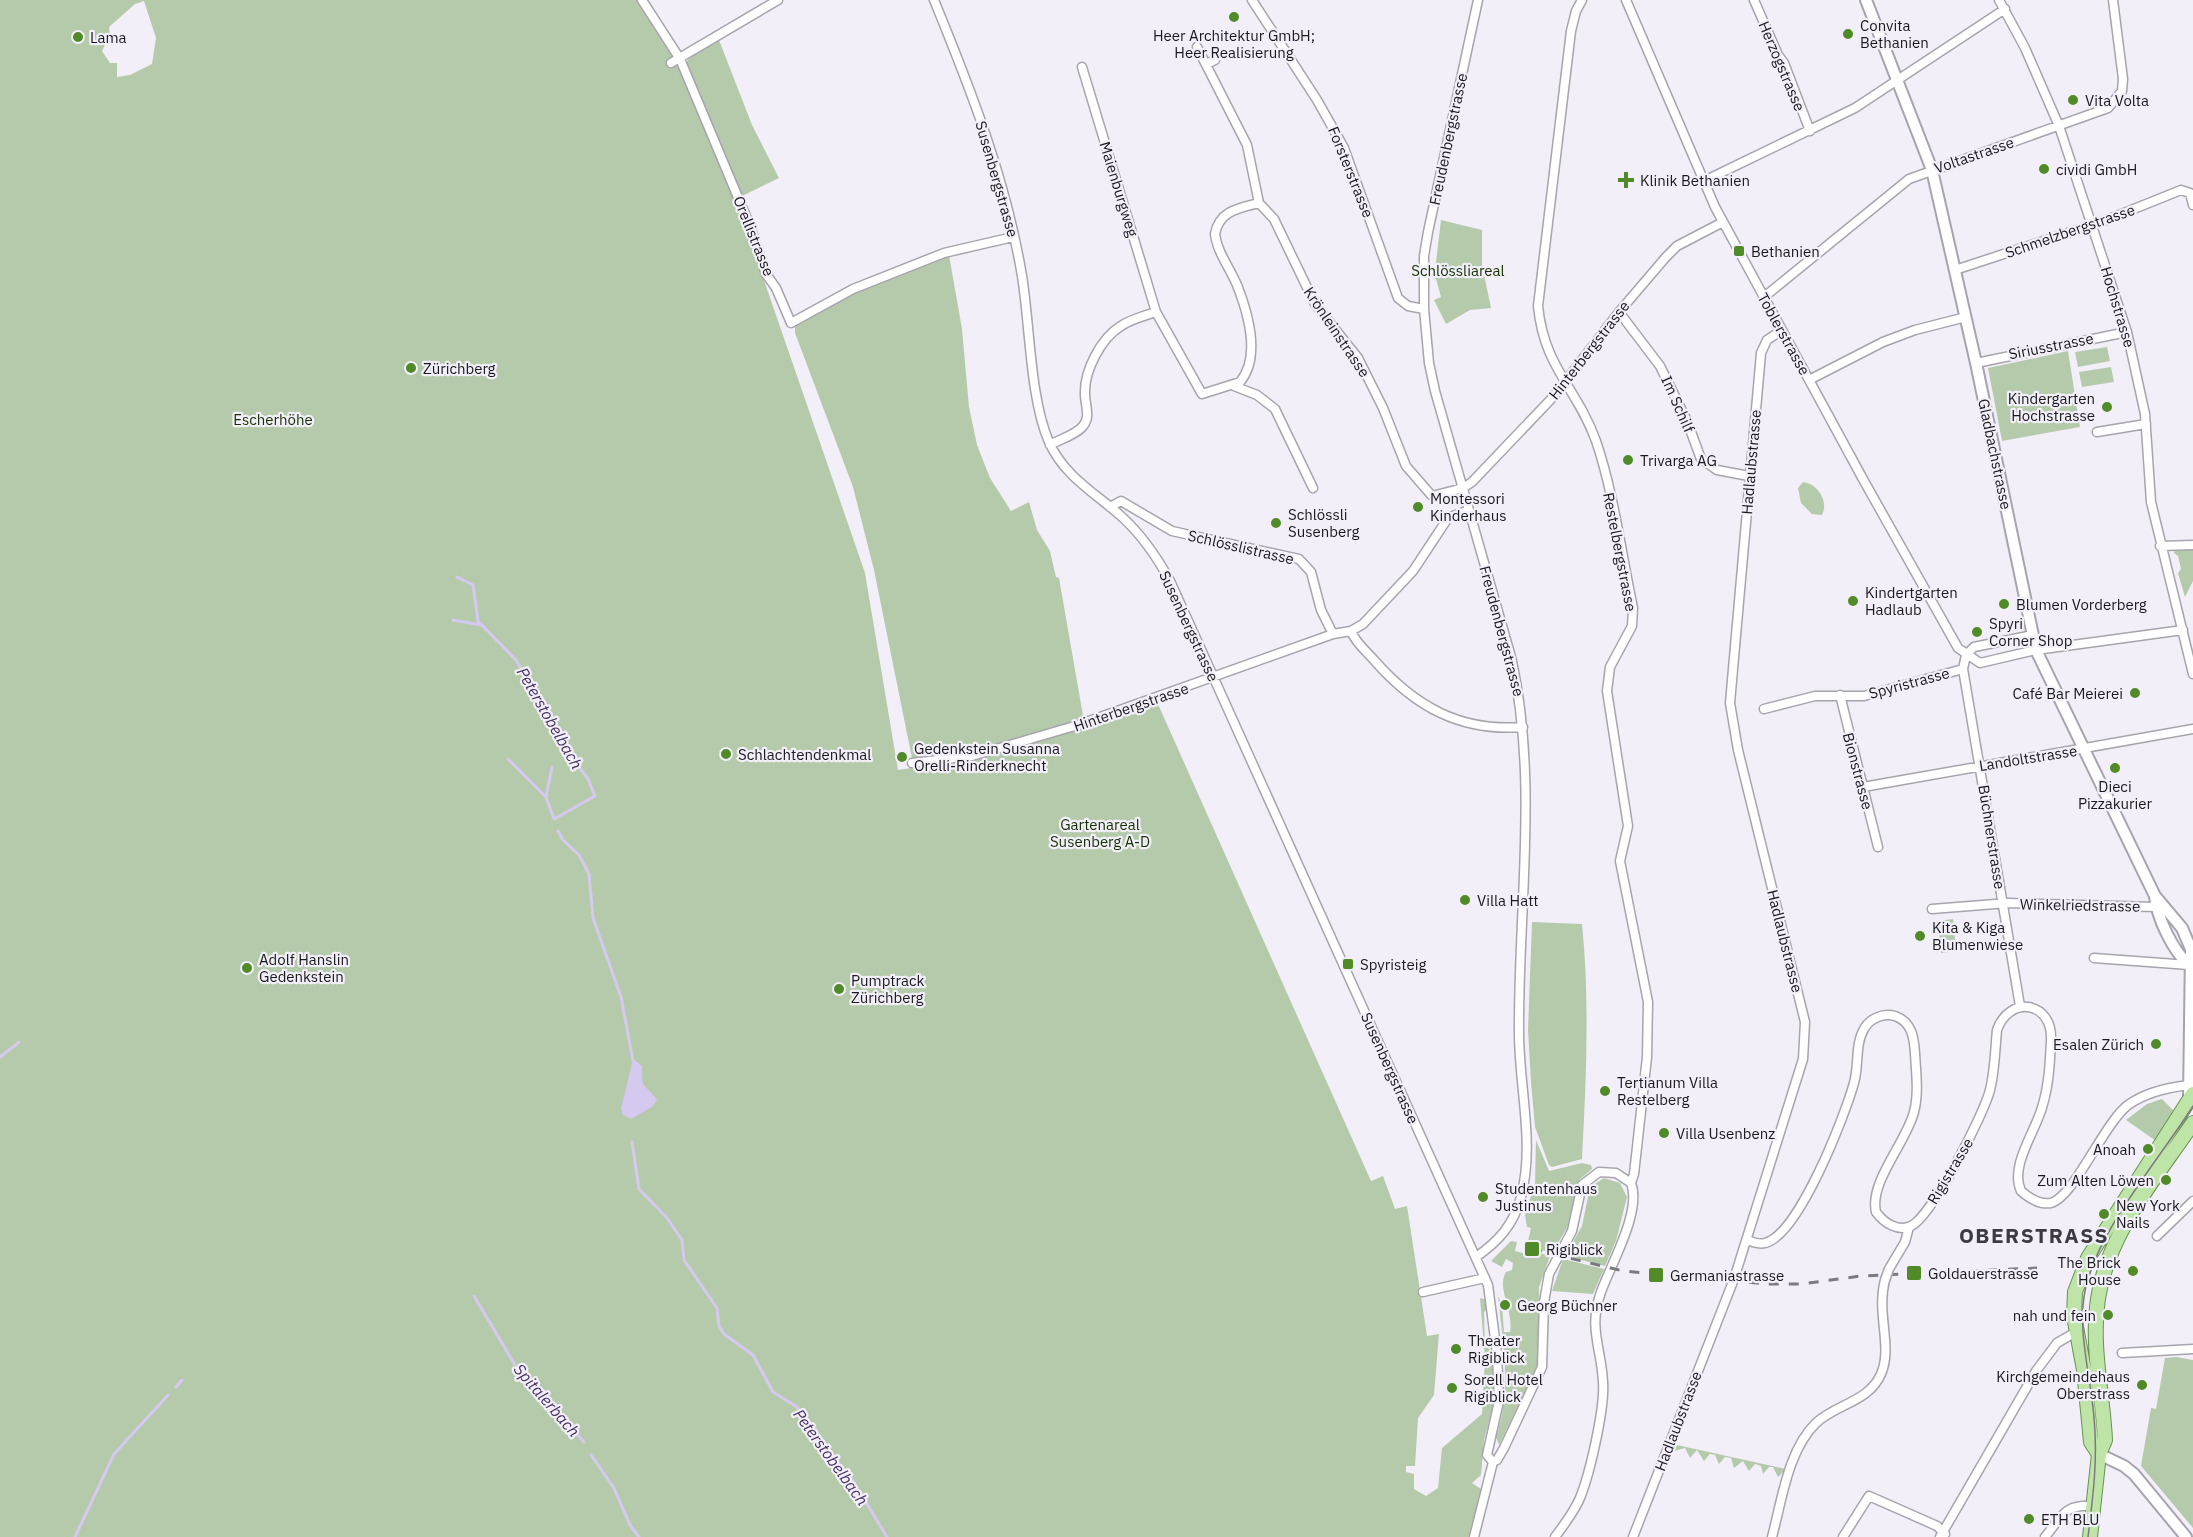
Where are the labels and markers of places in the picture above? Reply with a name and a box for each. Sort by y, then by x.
marker: Heer Architektur GmbH; Heer Realisierung [1227,10,1241,24]
place label: Convita Bethanien [1860,16,1929,52]
place label: Heer Architektur GmbH; Heer Realisierung [1153,26,1315,62]
marker: Convita Bethanien [1841,27,1855,41]
place label: Lama [90,28,127,47]
marker: Lama [71,30,85,44]
place label: Vita Volta [2085,91,2149,110]
marker: Vita Volta [2066,93,2080,107]
place label: cividi GmbH [2056,160,2137,179]
marker: cividi GmbH [2037,162,2051,176]
marker: Klinik Bethanien [1617,171,1635,189]
place label: Klinik Bethanien [1640,171,1750,190]
place label: Bethanien [1751,242,1820,261]
marker: Bethanien [1732,244,1746,258]
place label: Zürichberg [423,359,496,378]
marker: Zürichberg [404,361,418,375]
place label: Kindergarten Hochstrasse [2008,389,2095,425]
marker: Kindergarten Hochstrasse [2100,400,2114,414]
place label: Trivarga AG [1640,451,1717,470]
marker: Trivarga AG [1621,453,1635,467]
place label: Montessori Kinderhaus [1430,489,1507,525]
marker: Montessori Kinderhaus [1411,500,1425,514]
place label: Schlössli Susenberg [1288,505,1359,541]
marker: Schlössli Susenberg [1269,516,1283,530]
place label: Kindertgarten Hadlaub [1865,583,1958,619]
marker: Kindertgarten Hadlaub [1846,594,1860,608]
place label: Blumen Vorderberg [2016,595,2147,614]
marker: Blumen Vorderberg [1997,597,2011,611]
place label: Spyri Corner Shop [1989,614,2072,650]
marker: Spyri Corner Shop [1970,625,1984,639]
place label: Café Bar Meierei [2012,684,2123,703]
marker: Café Bar Meierei [2128,686,2142,700]
place label: Gedenkstein Susanna Orelli-Rinderknecht [914,739,1060,775]
place label: Schlachtendenkmal [738,745,871,764]
marker: Schlachtendenkmal [719,747,733,761]
marker: Gedenkstein Susanna Orelli-Rinderknecht [895,750,909,764]
marker: Dieci Pizzakurier [2108,761,2122,775]
place label: Dieci Pizzakurier [2078,777,2153,813]
place label: Villa Hatt [1477,891,1539,910]
marker: Villa Hatt [1458,893,1472,907]
place label: Kita & Kiga Blumenwiese [1932,918,2023,954]
marker: Kita & Kiga Blumenwiese [1913,929,1927,943]
place label: Adolf Hanslin Gedenkstein [259,950,349,986]
place label: Spyristeig [1360,955,1426,974]
marker: Spyristeig [1341,957,1355,971]
marker: Adolf Hanslin Gedenkstein [240,961,254,975]
place label: Pumptrack Zürichberg [851,971,925,1007]
marker: Pumptrack Zürichberg [832,982,846,996]
place label: Esalen Zürich [2053,1035,2144,1054]
marker: Esalen Zürich [2149,1037,2163,1051]
place label: Tertianum Villa Restelberg [1617,1073,1718,1109]
marker: Tertianum Villa Restelberg [1598,1084,1612,1098]
place label: Villa Usenbenz [1676,1124,1775,1143]
marker: Villa Usenbenz [1657,1126,1671,1140]
place label: Anoah [2093,1140,2136,1159]
marker: Anoah [2141,1142,2155,1156]
place label: Zum Alten Löwen [2037,1171,2154,1190]
marker: Zum Alten Löwen [2159,1173,2173,1187]
place label: Studentenhaus Justinus [1495,1179,1597,1215]
marker: Studentenhaus Justinus [1476,1190,1490,1204]
place label: New York Nails [2116,1196,2180,1232]
marker: New York Nails [2097,1207,2111,1221]
marker: Rigiblick [1523,1240,1541,1258]
place label: Rigiblick [1546,1240,1603,1259]
place label: The Brick House [2058,1253,2121,1289]
marker: Goldauerstrasse [1905,1264,1923,1282]
place label: Goldauerstrasse [1928,1264,2039,1283]
marker: The Brick House [2126,1264,2140,1278]
marker: Germaniastrasse [1647,1266,1665,1284]
place label: Germaniastrasse [1670,1266,1784,1285]
place label: Georg Büchner [1517,1296,1618,1315]
marker: Georg Büchner [1498,1298,1512,1312]
place label: nah und fein [2013,1306,2096,1325]
marker: nah und fein [2101,1308,2115,1322]
place label: Theater Rigiblick [1468,1331,1525,1367]
marker: Theater Rigiblick [1449,1342,1463,1356]
place label: Kirchgemeindehaus Oberstrass [1996,1367,2130,1403]
place label: Sorell Hotel Rigiblick [1464,1370,1543,1406]
marker: Kirchgemeindehaus Oberstrass [2135,1378,2149,1392]
marker: Sorell Hotel Rigiblick [1445,1381,1459,1395]
place label: ETH BLU [2041,1510,2100,1529]
marker: ETH BLU [2022,1512,2036,1526]

